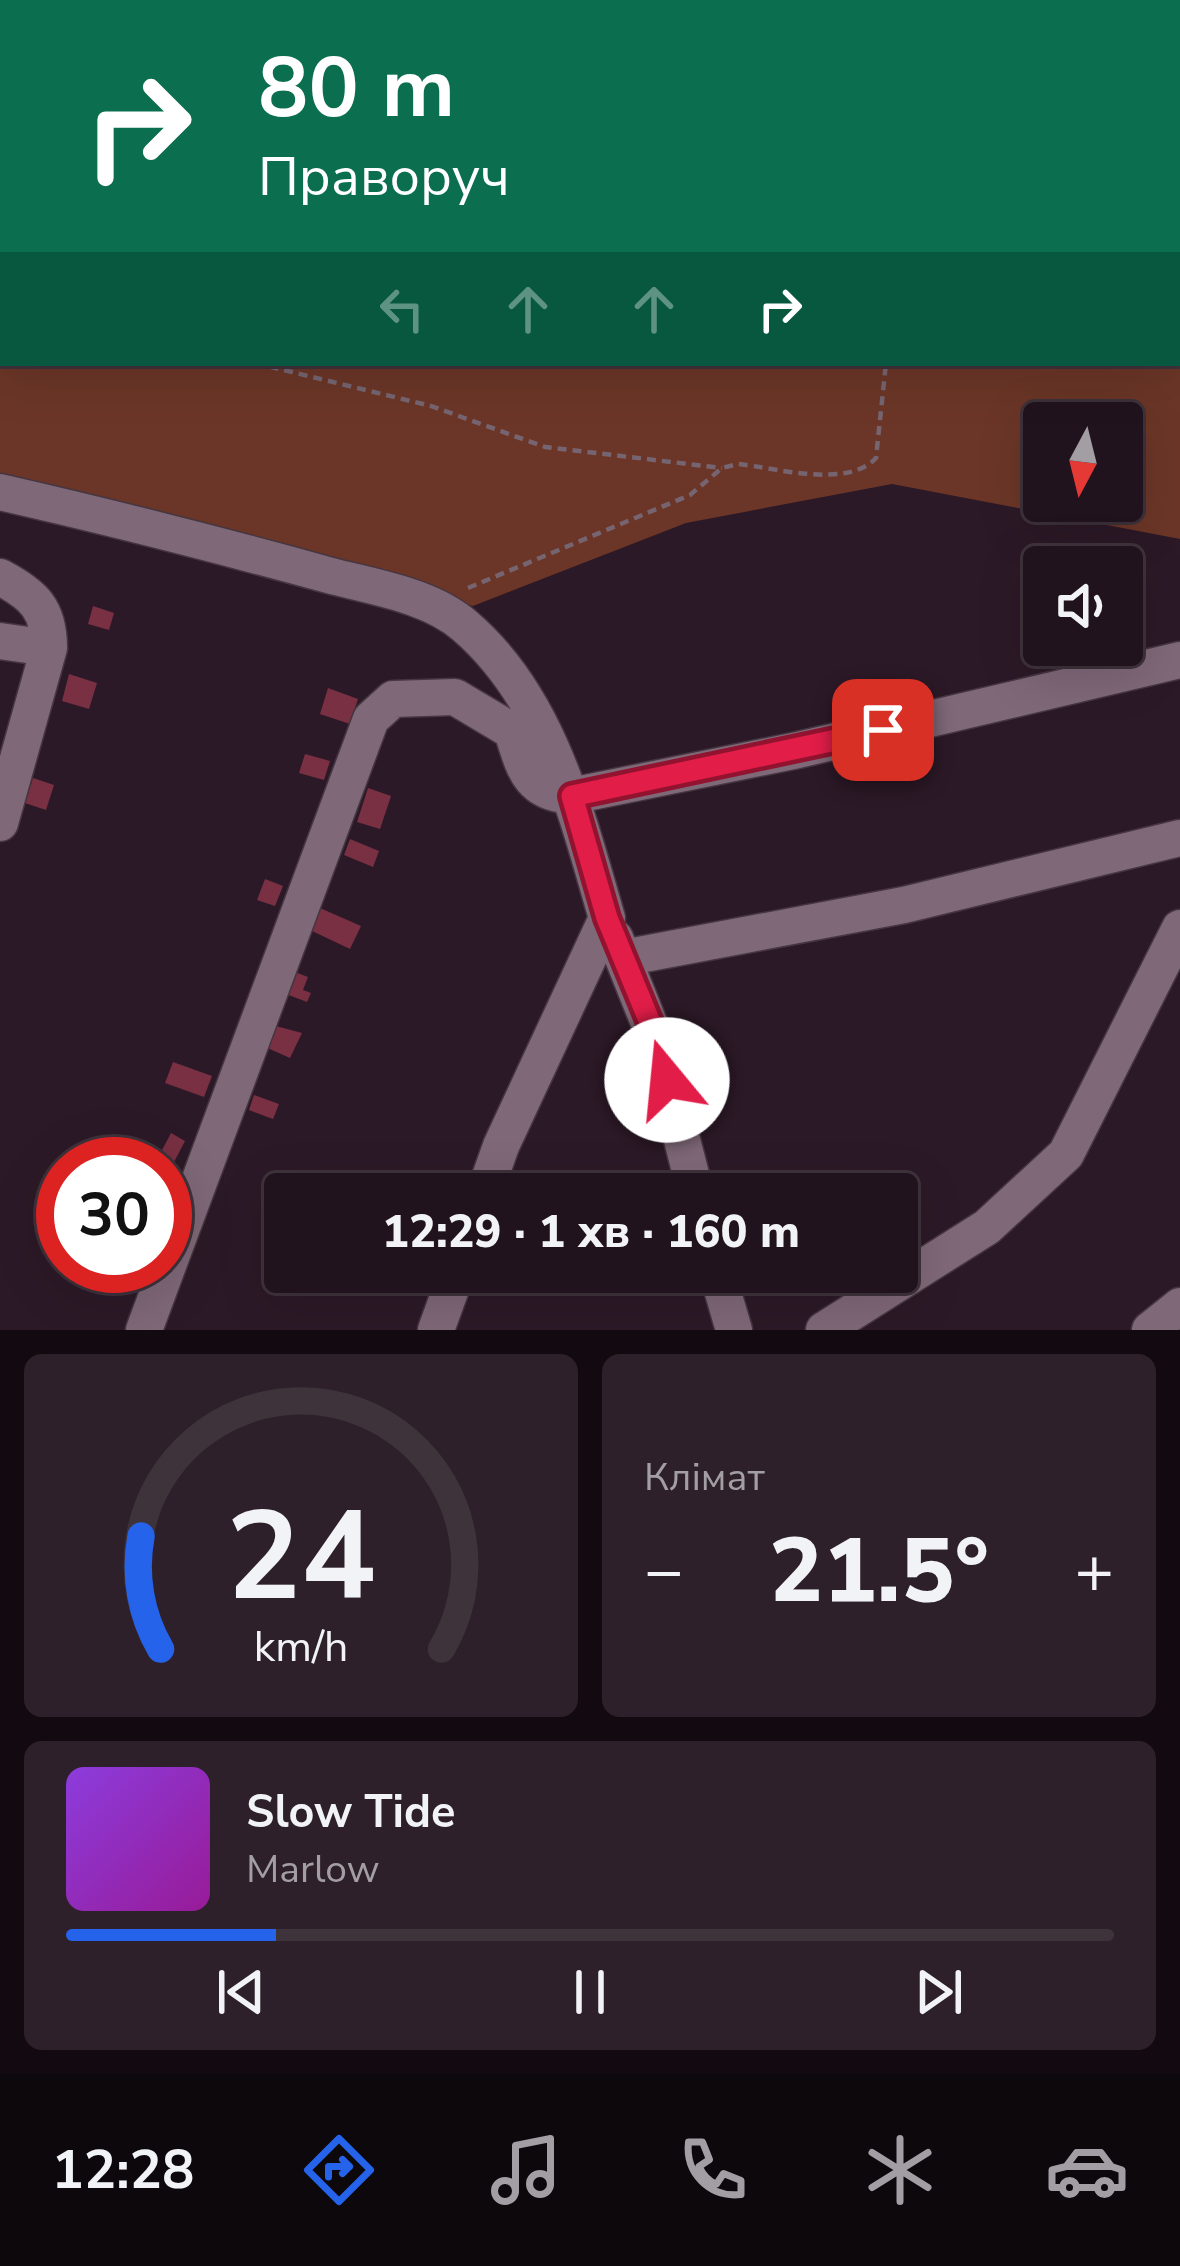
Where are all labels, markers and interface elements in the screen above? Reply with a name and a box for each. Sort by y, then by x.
text: 80 m [258,31,455,146]
icon: right [60,48,216,204]
text: Праворуч [258,140,510,214]
icon: left [369,276,435,342]
icon: ahead [495,276,561,342]
icon: ahead [621,276,687,342]
icon: right [747,276,813,342]
north arrow [1023,402,1143,522]
map controls [1023,402,1143,666]
button: sound [1023,546,1143,666]
pin [832,679,934,781]
icon: arrive [850,697,916,763]
position arrow [604,1017,730,1143]
speed limit sign: 30 [36,1137,192,1293]
text: 12:29 · 1 хв · 160 m [382,1202,800,1263]
text: Клімат [644,1451,765,1504]
text: 24 [226,1472,376,1642]
text: 21.5° [769,1510,989,1633]
text: − [644,1526,684,1616]
text: + [1074,1526,1114,1616]
text: km/h [254,1617,348,1675]
text: Slow Tide [246,1782,455,1843]
text: Marlow [246,1843,380,1896]
icon: previous [208,1959,274,2025]
icon: pause [557,1959,623,2025]
icon: next [906,1959,972,2025]
icon: directions [297,2128,381,2212]
icon: music [484,2128,568,2212]
icon: phone [671,2128,755,2212]
icon: climate [858,2128,942,2212]
icon: car [1045,2128,1129,2212]
text: 12:28 [51,2133,194,2207]

